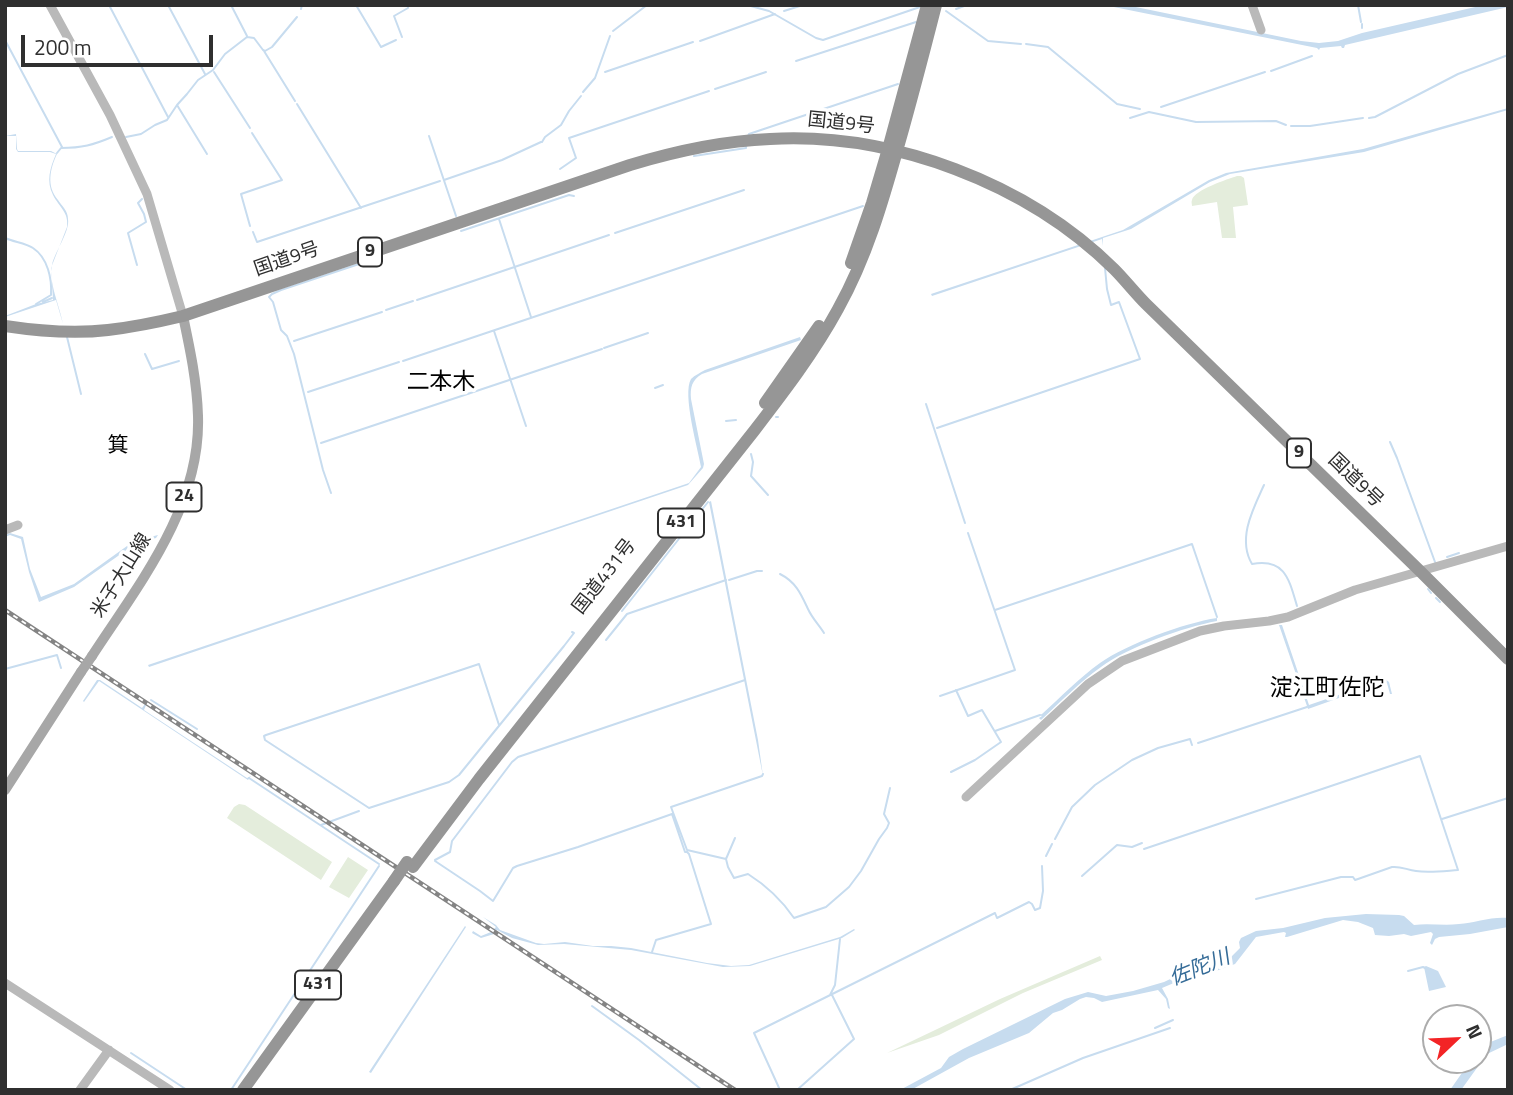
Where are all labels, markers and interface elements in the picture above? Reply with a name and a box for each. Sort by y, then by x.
scale bar [24,21,217,65]
text: 200 m [34,31,91,63]
street label: 国道9号 [806,109,876,139]
street label: 国道9号 [251,238,323,282]
road number: 9 [358,238,382,266]
district label: 二本木 [407,369,475,397]
district label: 箕 [108,434,128,460]
road number: 9 [1287,438,1311,467]
street label: 国道9号 [1323,449,1387,513]
road number: 24 [166,482,202,512]
road number: 431 [658,508,704,538]
street label: 米子大山線 [87,530,157,622]
street label: 国道431号 [569,535,641,619]
district label: 淀江町佐陀 [1270,675,1384,703]
water label: 佐陀川 [1166,946,1234,992]
road number: 431 [295,970,341,1000]
north arrow [1422,1004,1492,1074]
text: N [1459,1020,1491,1043]

